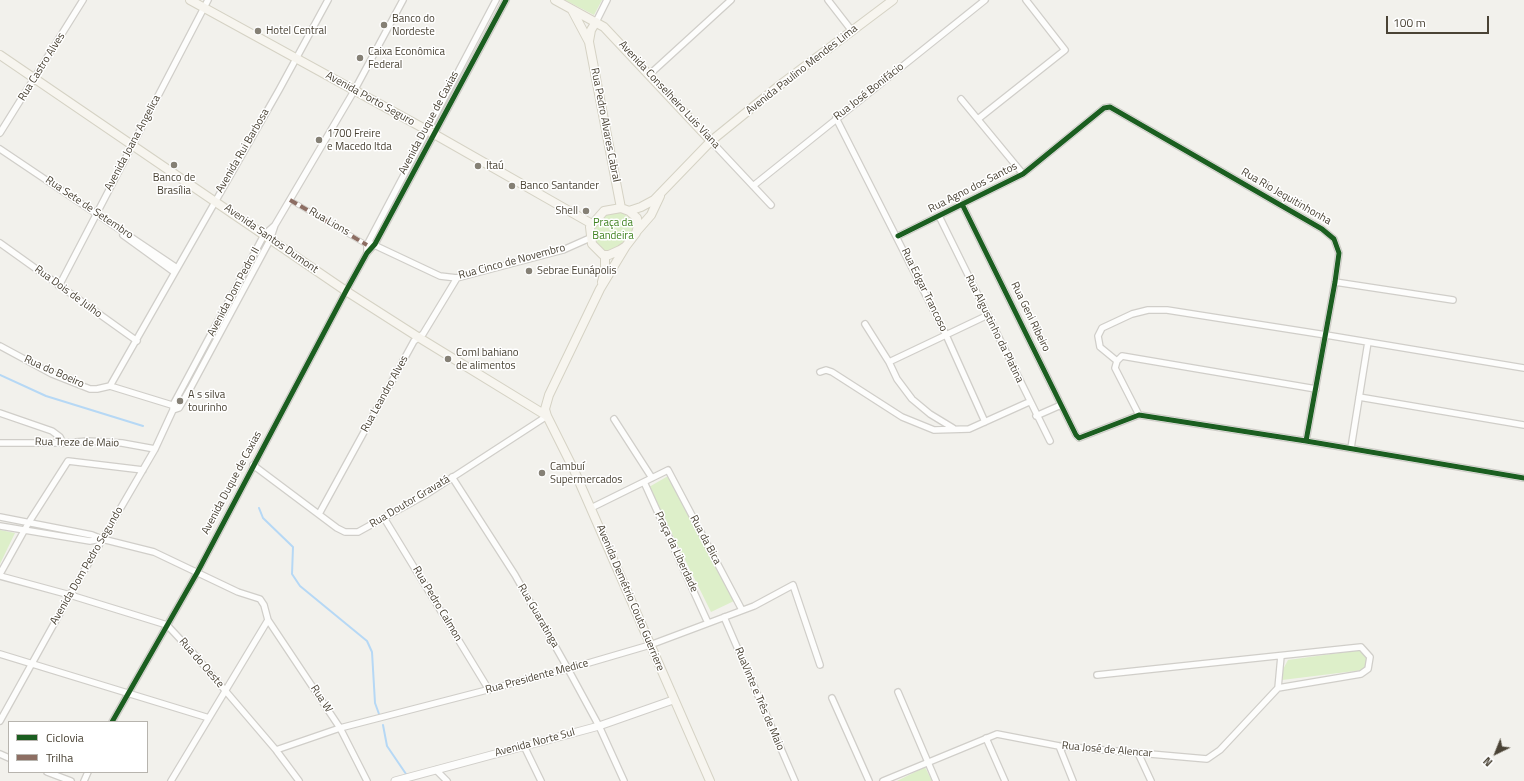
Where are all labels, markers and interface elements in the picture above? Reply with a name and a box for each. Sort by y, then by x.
scale bar [1388,8,1491,34]
place label: Banco do Nordeste [392,12,435,38]
text: 100 m [1393,13,1426,32]
marker: Banco do Nordeste [379,20,389,30]
street label: Avenida Paulino Mendes Lima [744,22,860,118]
place label: Hotel Central [266,24,327,38]
marker: Hotel Central [253,26,263,36]
street label: Rua Castro Alves [16,30,68,104]
street label: Avenida Conselheiro Luis Viana [616,38,722,152]
place label: Caixa Econômica Federal [368,45,445,71]
marker: Caixa Econômica Federal [355,53,365,63]
street label: Rua José Bonifácio [831,60,907,124]
street label: Rua Pedro Alvares Cabral [587,67,623,183]
street label: Avenida Porto Seguro [323,69,417,129]
street label: Avenida Duque de Caxias [396,69,462,177]
street label: Avenida Joana Angelica [102,93,164,193]
street label: Avenida Rui Barbosa [214,107,272,195]
place label: 1700 Freire e Macedo ltda [327,127,392,153]
marker: 1700 Freire e Macedo ltda [314,135,324,145]
place label: Itaú [486,159,504,173]
marker: Banco de Brasília [169,160,179,170]
street label: Rua Agno dos Santos [926,160,1020,216]
marker: Itaú [473,161,483,171]
street label: Rua Rio Jequitinhonha [1239,166,1333,228]
place label: Banco de Brasília [153,171,195,197]
street label: Rua Sete de Setembro [43,174,135,242]
place label: Banco Santander [520,179,599,193]
marker: Banco Santander [507,181,517,191]
street label: Avenida Santos Dumont [222,202,320,276]
place label: Shell [555,204,578,218]
street label: Rua Lions [306,205,352,239]
marker: Shell [581,206,591,216]
park label: Praça da Bandeira [592,216,634,242]
street label: Rua Cinco de Novembro [457,241,567,283]
street label: Avenida Dom Pedro II [205,245,263,339]
street label: Rua Edgar Trancoso [898,246,950,334]
street label: Rua Dois de Julho [32,263,104,321]
place label: Sebrae Eunápolis [537,264,617,278]
marker: Sebrae Eunápolis [524,266,534,276]
street label: Rua Algustinho da Platina [962,273,1026,385]
street label: Rua Geni Ribeiro [1007,280,1053,354]
place label: Coml bahiano de alimentos [456,346,519,372]
street label: Rua do Boeiro [22,353,86,391]
street label: Rua Leandro Alves [359,353,411,435]
marker: Coml bahiano de alimentos [443,354,453,364]
place label: A s silva tourinho [188,388,227,414]
marker: A s silva tourinho [175,396,185,406]
street label: Avenida Duque de Caxias [199,429,265,537]
street label: Rua Treze de Maio [35,436,119,450]
place label: Cambuí Supermercados [550,460,622,486]
marker: Cambuí Supermercados [537,468,547,478]
street label: Rua Doutor Gravatá [367,473,453,531]
street label: Avenida Dom Pedro Segundo [48,505,126,627]
street label: Praça da Liberdade [651,509,701,595]
street label: Rua da Bica [687,513,723,567]
street label: Avenida Demétrio Couto Guerriere [593,523,667,673]
street label: Rua Pedro Calmon [409,564,465,644]
street label: Rua Guaratinga [514,582,562,650]
street label: Rua do Oeste [176,635,226,691]
street label: RuaVinte e Três de Maio [731,645,787,753]
street label: Rua Presidente Medice [484,657,590,697]
street label: Rua W [307,683,335,715]
legend [8,721,148,773]
street label: Avenida Norte Sul [494,726,576,760]
text: Ciclovia [46,728,84,747]
north arrow [1476,733,1516,773]
street label: Rua José de Alencar [1061,739,1153,761]
text: Trilha [46,748,73,767]
text: N [1480,753,1496,770]

